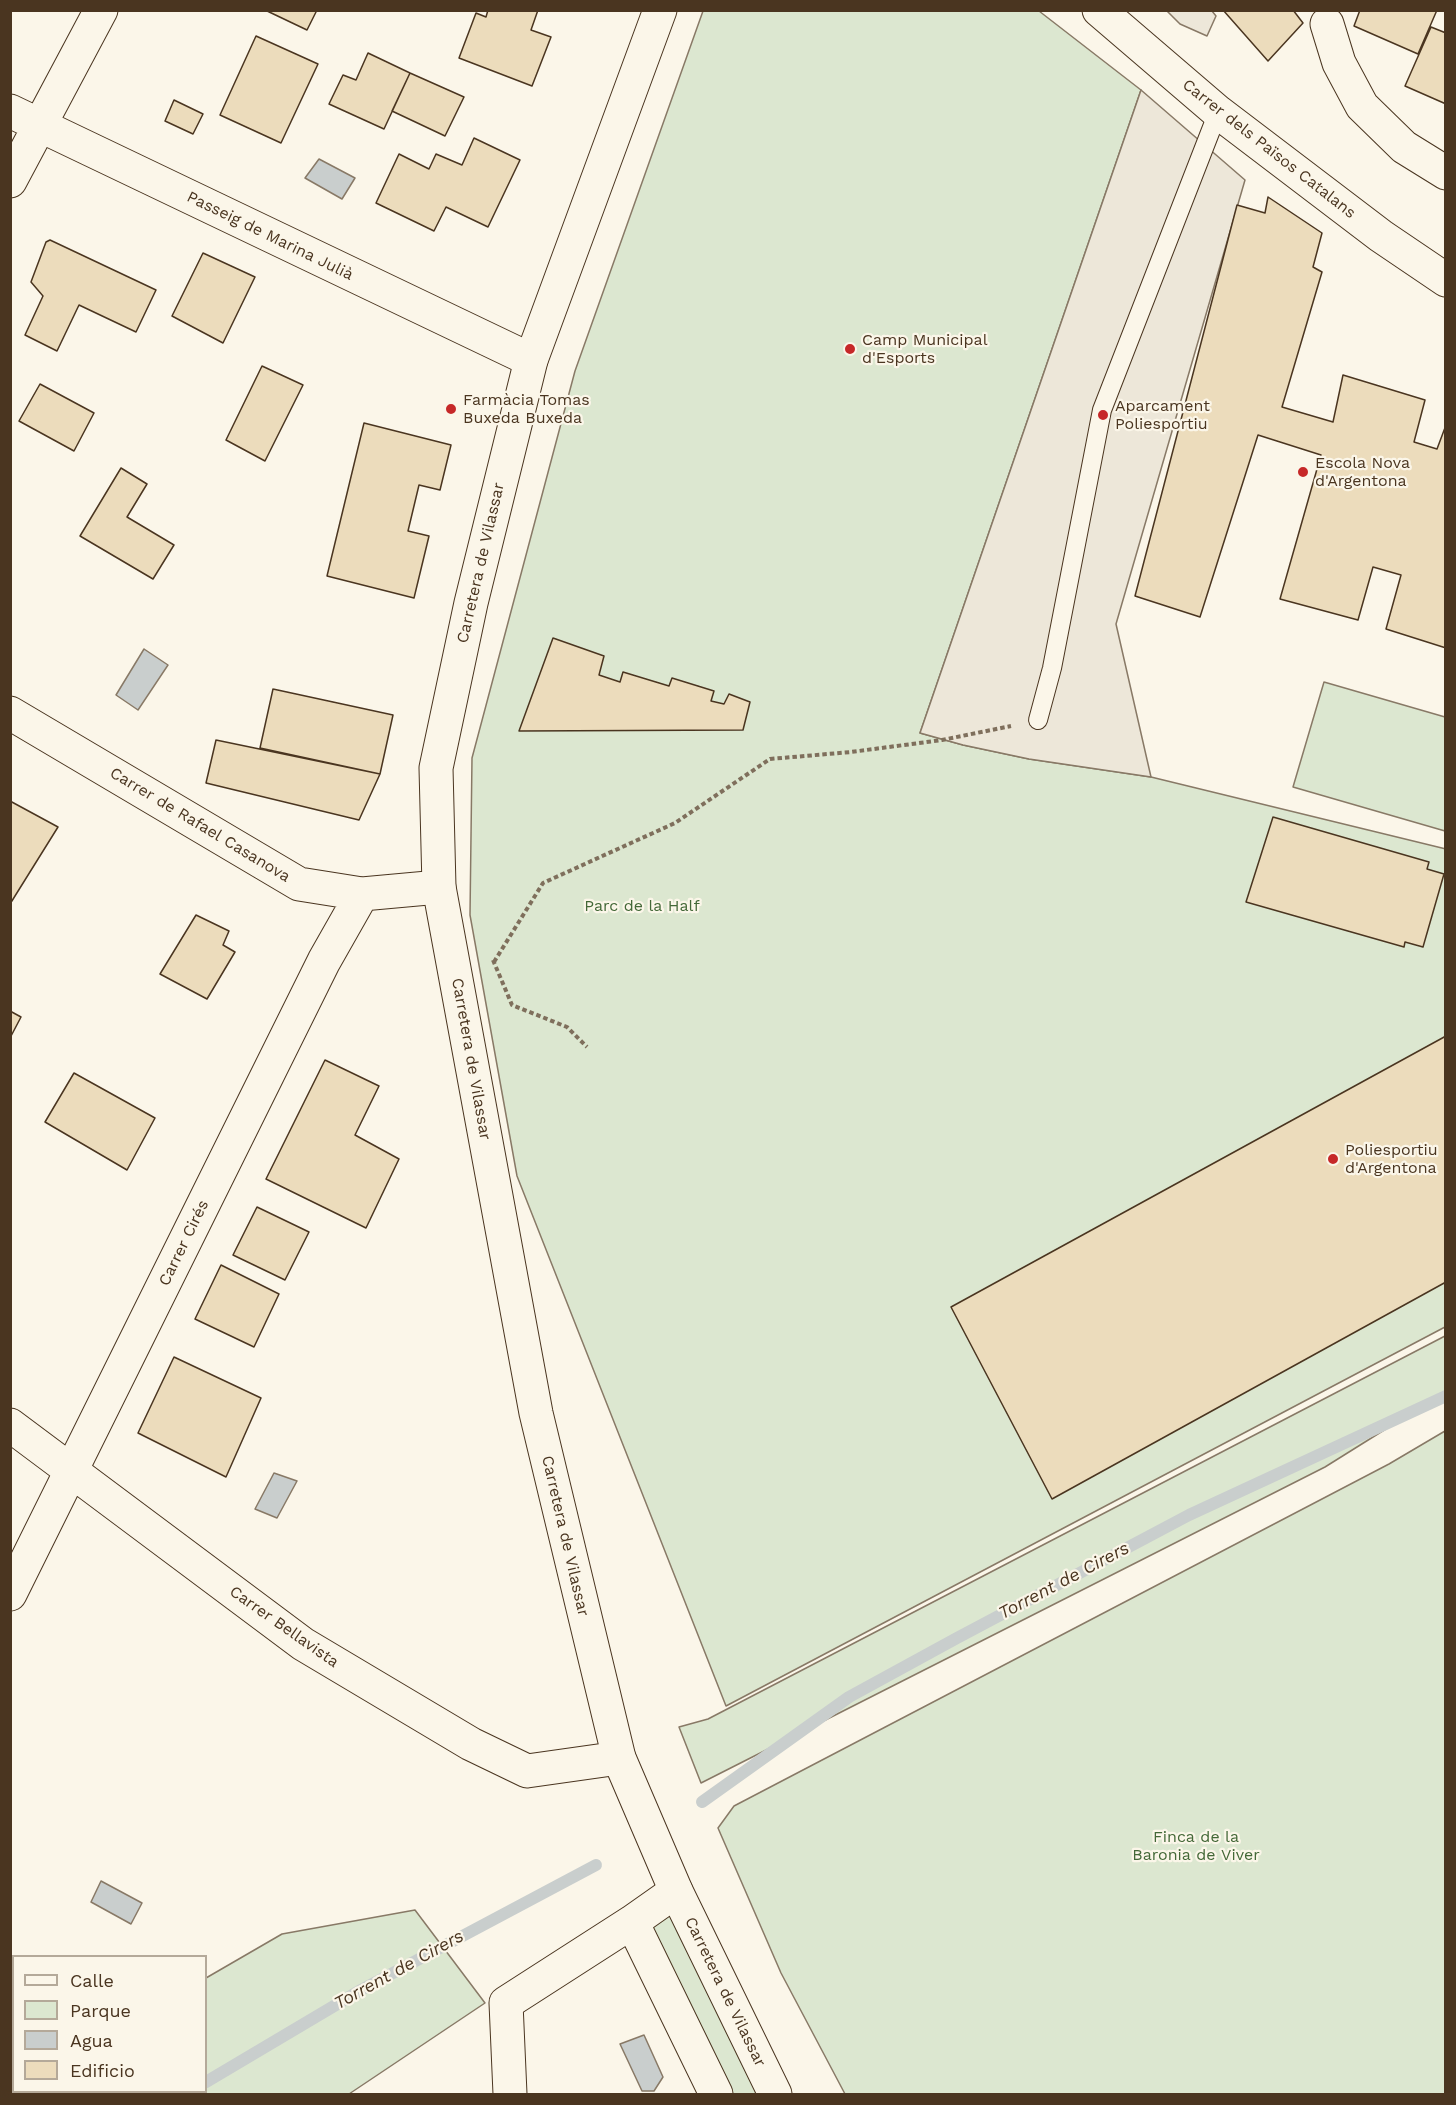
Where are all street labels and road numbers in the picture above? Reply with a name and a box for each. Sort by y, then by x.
street label: Carrer dels Països Catalans [1178,75,1360,223]
street label: Passeig de Marina Julià [184,187,356,285]
street label: Carretera de Vilassar [453,481,509,645]
street label: Carrer de Rafael Casanova [106,763,294,887]
street label: Carretera de Vilassar [447,976,495,1142]
street label: Carrer Cirés [155,1197,213,1289]
street label: Carretera de Vilassar [537,1454,593,1618]
street label: Carrer Bellavista [226,1582,342,1672]
street label: Carretera de Vilassar [680,1914,770,2070]

